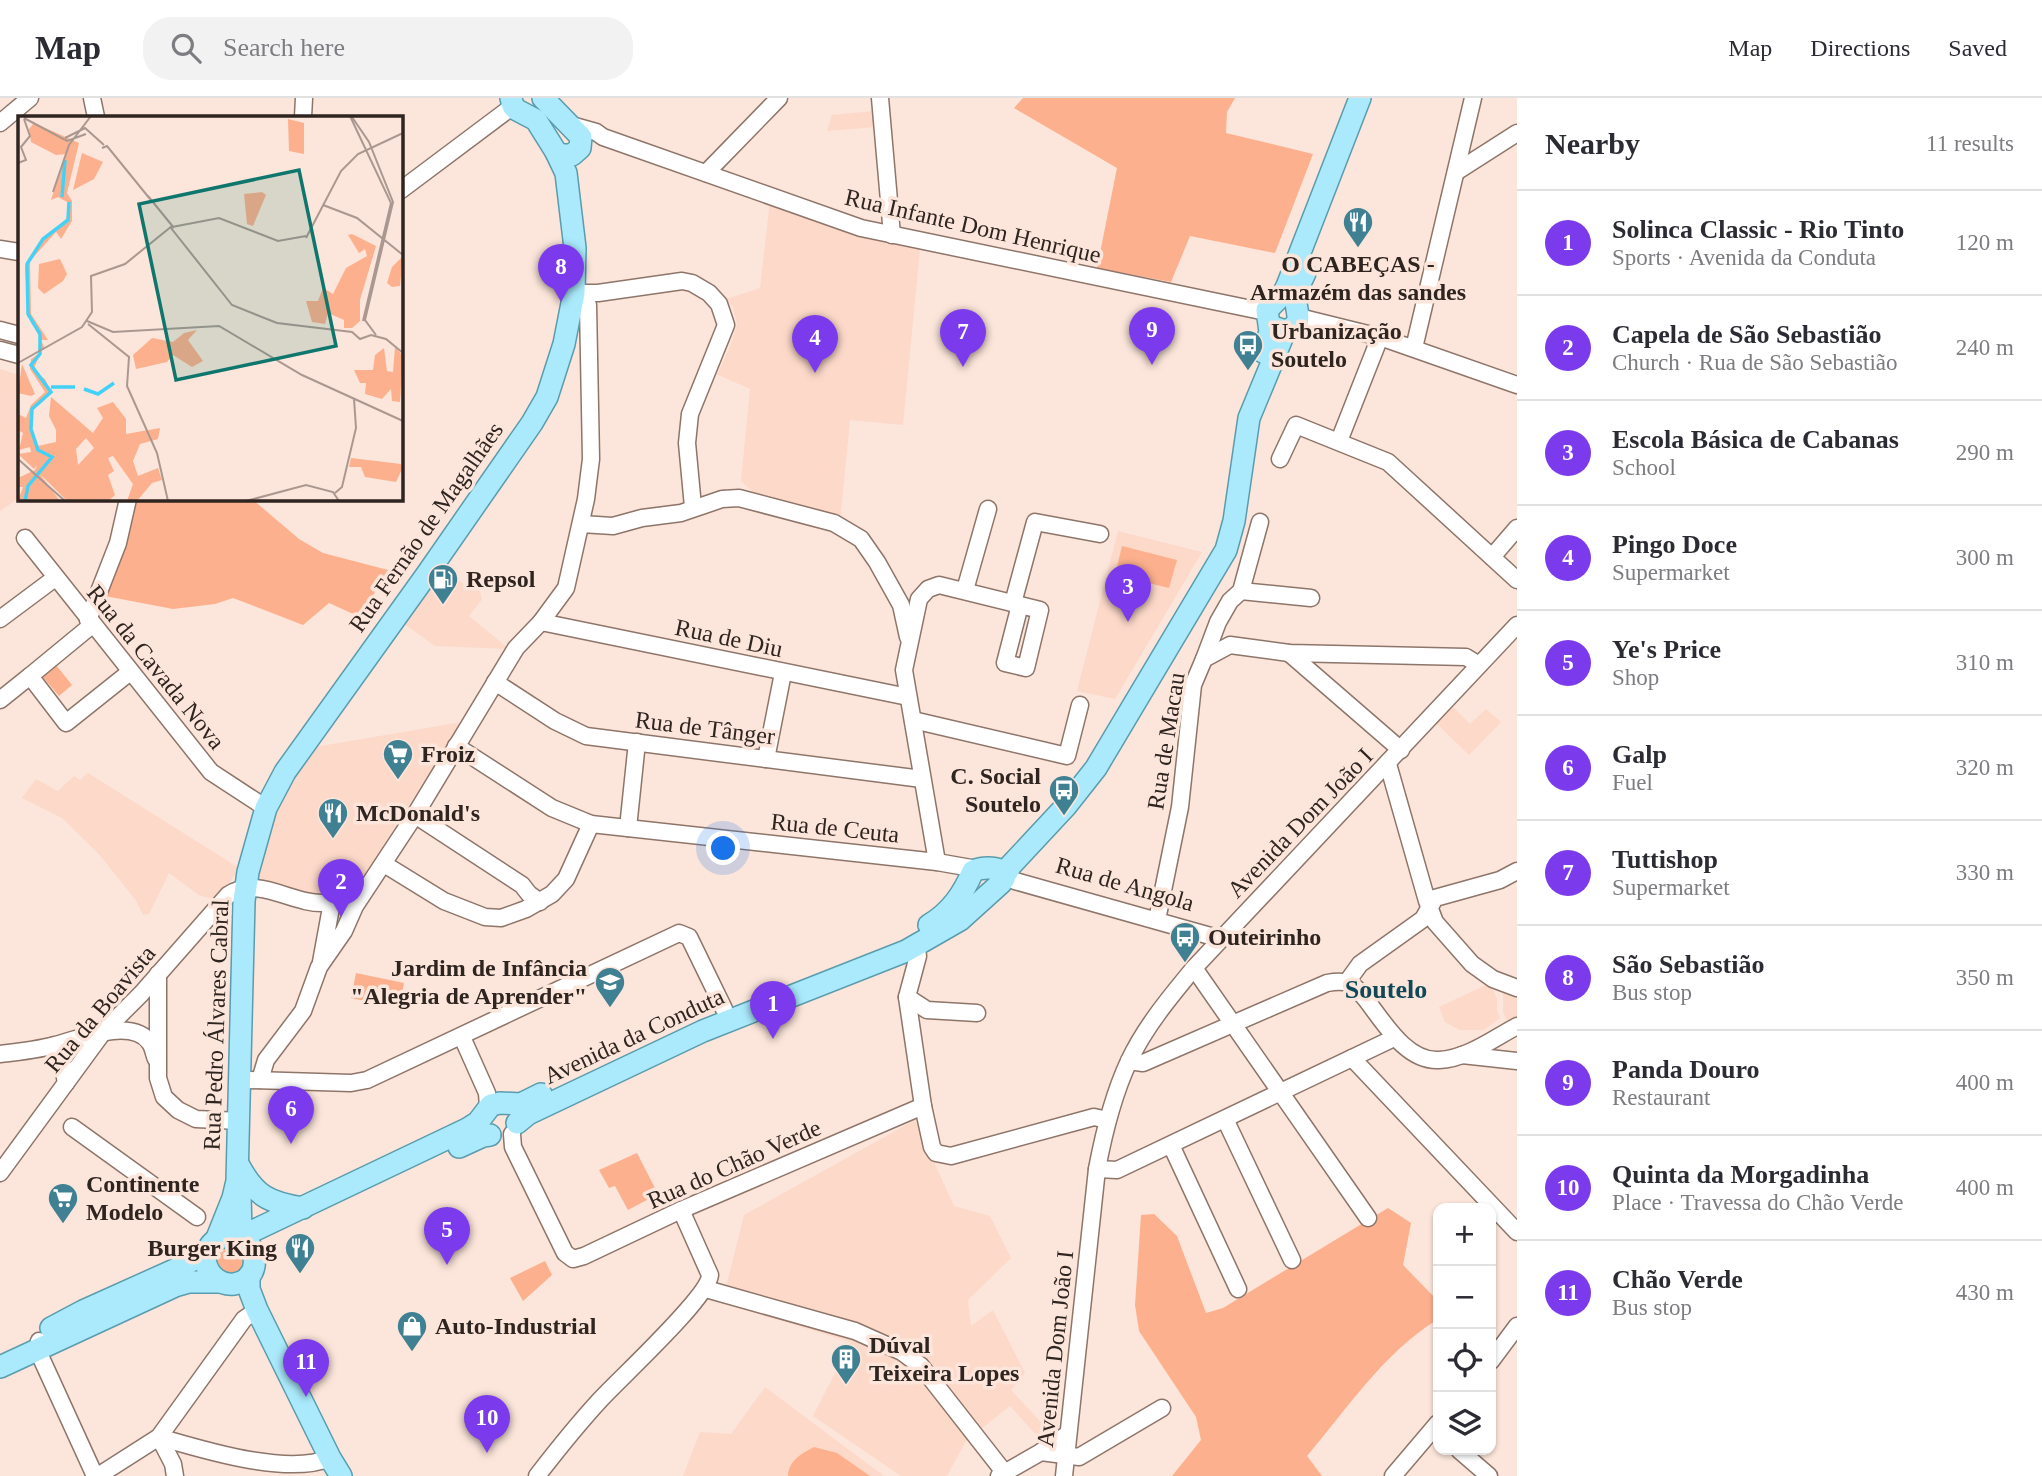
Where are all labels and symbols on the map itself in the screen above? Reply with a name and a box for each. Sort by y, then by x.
inset map [18,116,402,500]
street label: Rua Infante Dom Henrique [842,184,1104,268]
restaurant icon: O CABEÇAS - Armazém das sandes [1341,205,1375,249]
pin: 8 [538,244,584,302]
place label: O CABEÇAS - Armazém das sandes [1250,251,1466,305]
pin: 9 [1129,307,1175,365]
pin: 7 [940,309,986,367]
pin: 4 [792,315,838,373]
place label: Urbanização Soutelo [1271,318,1402,372]
bus stop icon: Urbanização Soutelo [1231,328,1265,372]
street label: Rua Fernão de Magalhães [344,417,508,637]
fuel station icon: Repsol [426,562,460,606]
pin: 3 [1105,564,1151,622]
place label: Repsol [466,566,536,592]
street label: Rua da Cavada Nova [82,580,230,754]
street label: Rua de Diu [673,614,785,662]
street label: Rua de Macau [1142,671,1190,811]
street label: Rua de Tânger [634,707,776,749]
supermarket icon: Froiz [381,737,415,781]
place label: Froiz [421,741,476,767]
street label: Avenida Dom João I [1222,743,1378,903]
place label: C. Social Soutelo [950,763,1041,817]
bus stop icon: C. Social Soutelo [1047,773,1081,817]
restaurant icon: McDonald's [316,796,350,840]
place label: McDonald's [356,800,480,826]
street label: Rua de Ceuta [769,808,901,848]
your location [706,831,740,865]
street label: Rua de Angola [1053,852,1197,916]
pin: 2 [318,859,364,917]
street label: Rua Pedro Álvares Cabral [199,899,233,1151]
bus stop icon: Outeirinho [1168,920,1202,964]
place label: Outeirinho [1208,924,1321,950]
street label: Rua da Boavista [39,940,161,1078]
place label: Jardim de Infância "Alegria de Aprender" [350,955,587,1009]
school or university icon: Jardim de Infância "Alegria de Aprender" [593,965,627,1009]
district label: Soutelo [1345,975,1427,1004]
pin: 1 [750,981,796,1039]
street label: Avenida da Conduta [540,983,728,1089]
pin: 6 [268,1086,314,1144]
street label: Rua do Chão Verde [643,1114,825,1214]
place label: Continente Modelo [86,1171,200,1225]
supermarket icon: Continente Modelo [46,1181,80,1225]
pin: 5 [424,1207,470,1265]
restaurant icon: Burger King [283,1231,317,1275]
place label: Burger King [147,1235,277,1261]
street label: Avenida Dom João I [1032,1249,1078,1449]
shop icon: Auto-Industrial [395,1309,429,1353]
place label: Auto-Industrial [435,1313,597,1339]
place label: Dúval Teixeira Lopes [869,1332,1019,1386]
pin: 11 [283,1339,329,1397]
building icon: Dúval Teixeira Lopes [829,1342,863,1386]
pin: 10 [464,1395,510,1453]

